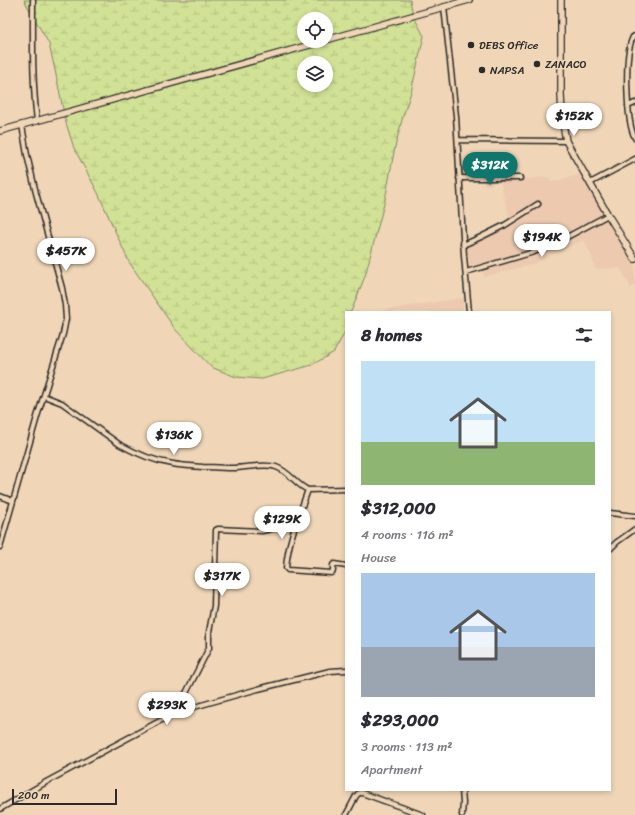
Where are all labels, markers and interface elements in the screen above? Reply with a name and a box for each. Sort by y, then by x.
map controls [297,12,333,92]
button: locate [297,12,333,48]
place label: DEBS Office [479,36,539,55]
marker: DEBS Office [466,40,476,50]
place label: ZANACO [545,55,587,74]
button: layers [297,56,333,92]
marker: ZANACO [532,59,542,69]
place label: NAPSA [490,61,524,80]
marker: NAPSA [477,65,487,75]
pin: $152K [546,103,602,137]
text: $152K [555,104,593,127]
pin: $312K [462,152,518,186]
text: $312K [472,153,508,176]
pin: $194K [514,224,570,258]
text: $194K [523,225,561,248]
pin: $457K [38,238,94,272]
text: $457K [46,239,86,262]
text: 8 homes [361,320,422,350]
icon: filters [573,324,595,346]
icon: home [442,387,514,459]
pin: $136K [146,422,202,456]
text: $136K [156,423,192,446]
text: $312,000 [361,493,436,523]
pin: $129K [254,506,310,540]
text: $129K [263,507,301,530]
text: 4 rooms · 116 m² [361,523,454,546]
text: House [361,546,396,569]
pin: $317K [194,563,250,597]
text: $317K [204,564,240,587]
icon: home [442,599,514,671]
pin: $293K [139,692,195,726]
text: $293K [147,693,187,716]
text: $293,000 [361,705,439,735]
text: 3 rooms · 113 m² [361,735,452,758]
text: Apartment [361,758,422,781]
text: 200 m [18,786,50,805]
scale bar [12,787,117,806]

